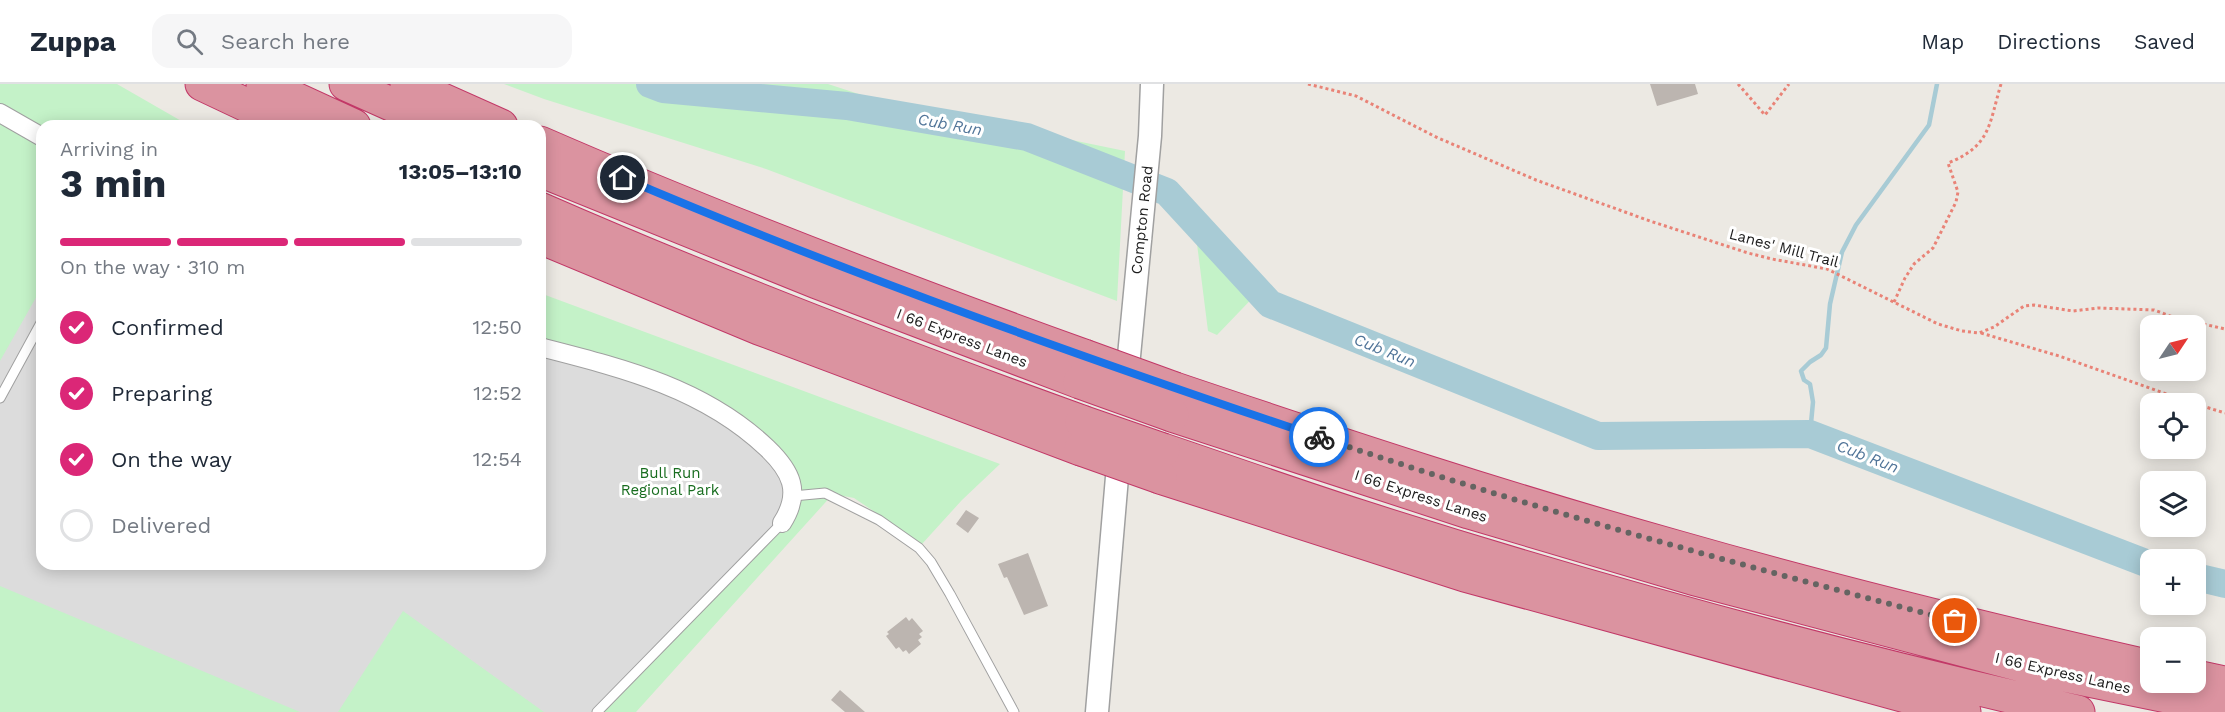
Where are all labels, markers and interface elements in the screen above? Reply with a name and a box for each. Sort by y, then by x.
search box [152,14,572,68]
text: Zuppa [30,25,116,58]
icon: search [173,25,206,58]
text: Search here [221,29,350,54]
text: Map [1921,29,1964,54]
text: Directions [1997,29,2101,54]
text: Saved [2134,29,2195,54]
water label: Cub Run [916,110,983,139]
text: Arriving in [60,137,158,161]
pin [597,152,648,203]
text: 13:05–13:10 [399,159,522,184]
text: 3 min [60,161,167,206]
icon: home [606,161,639,194]
street label: Compton Road [1127,165,1157,275]
street label: Lanes' Mill Trail [1727,225,1841,271]
text: On the way · 310 m [60,255,245,279]
street label: I 66 Express Lanes [894,305,1030,371]
icon: check [60,311,93,344]
text: Confirmed [111,315,224,340]
text: 12:50 [473,315,522,339]
north arrow [2140,315,2206,381]
map controls [2140,315,2206,693]
water label: Cub Run [1351,330,1418,371]
icon: check [60,377,93,410]
text: Preparing [111,381,212,406]
text: 12:52 [473,381,522,405]
button: locate [2140,393,2206,459]
courier [1289,407,1349,467]
icon: bike [1303,421,1336,454]
water label: Cub Run [1834,436,1901,477]
icon: check [60,443,93,476]
text: On the way [111,447,232,472]
text: 12:54 [473,447,522,471]
park label: Bull Run Regional Park [621,464,720,499]
street label: I 66 Express Lanes [1352,466,1490,526]
button: layers [2140,471,2206,537]
text: Delivered [111,513,211,538]
button: + [2140,549,2206,615]
pin [1929,595,1980,646]
icon: bag [1938,604,1971,637]
button: − [2140,627,2206,693]
street label: I 66 Express Lanes [1993,649,2133,697]

